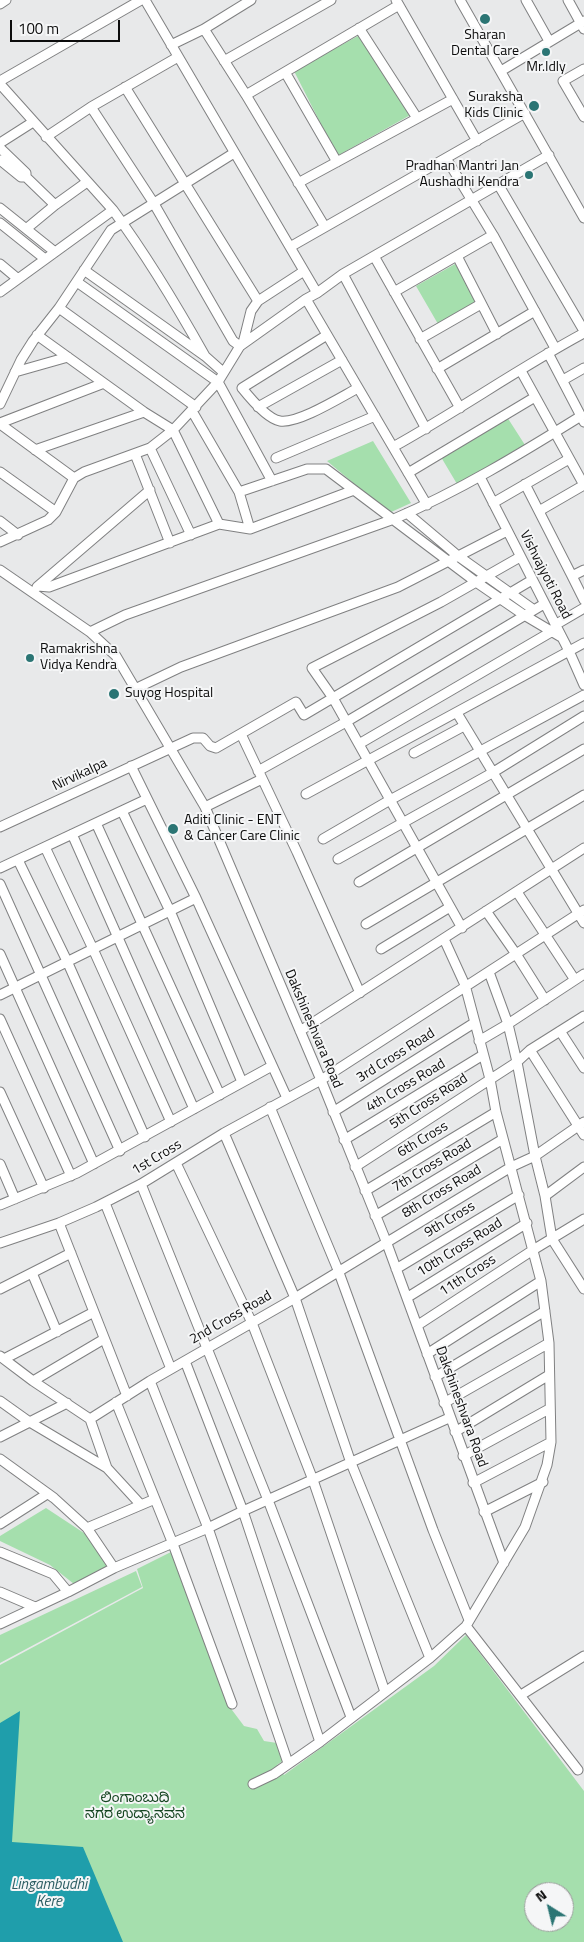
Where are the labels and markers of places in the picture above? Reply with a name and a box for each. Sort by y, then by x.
marker: Sharan Dental Care [478,12,492,26]
place label: Sharan Dental Care [451,28,519,60]
marker: Mr.Idly [540,46,552,58]
place label: Mr.Idly [526,60,566,76]
place label: Suraksha Kids Clinic [464,90,523,122]
marker: Suraksha Kids Clinic [527,99,541,113]
place label: Pradhan Mantri Jan Aushadhi Kendra [406,159,519,192]
marker: Pradhan Mantri Jan Aushadhi Kendra [523,169,535,181]
place label: Ramakrishna Vidya Kendra [40,642,118,674]
marker: Ramakrishna Vidya Kendra [24,652,36,664]
place label: Suyog Hospital [125,686,213,702]
marker: Suyog Hospital [107,687,121,701]
place label: Aditi Clinic - ENT & Cancer Care Clinic [184,813,300,846]
marker: Aditi Clinic - ENT & Cancer Care Clinic [166,822,180,836]

